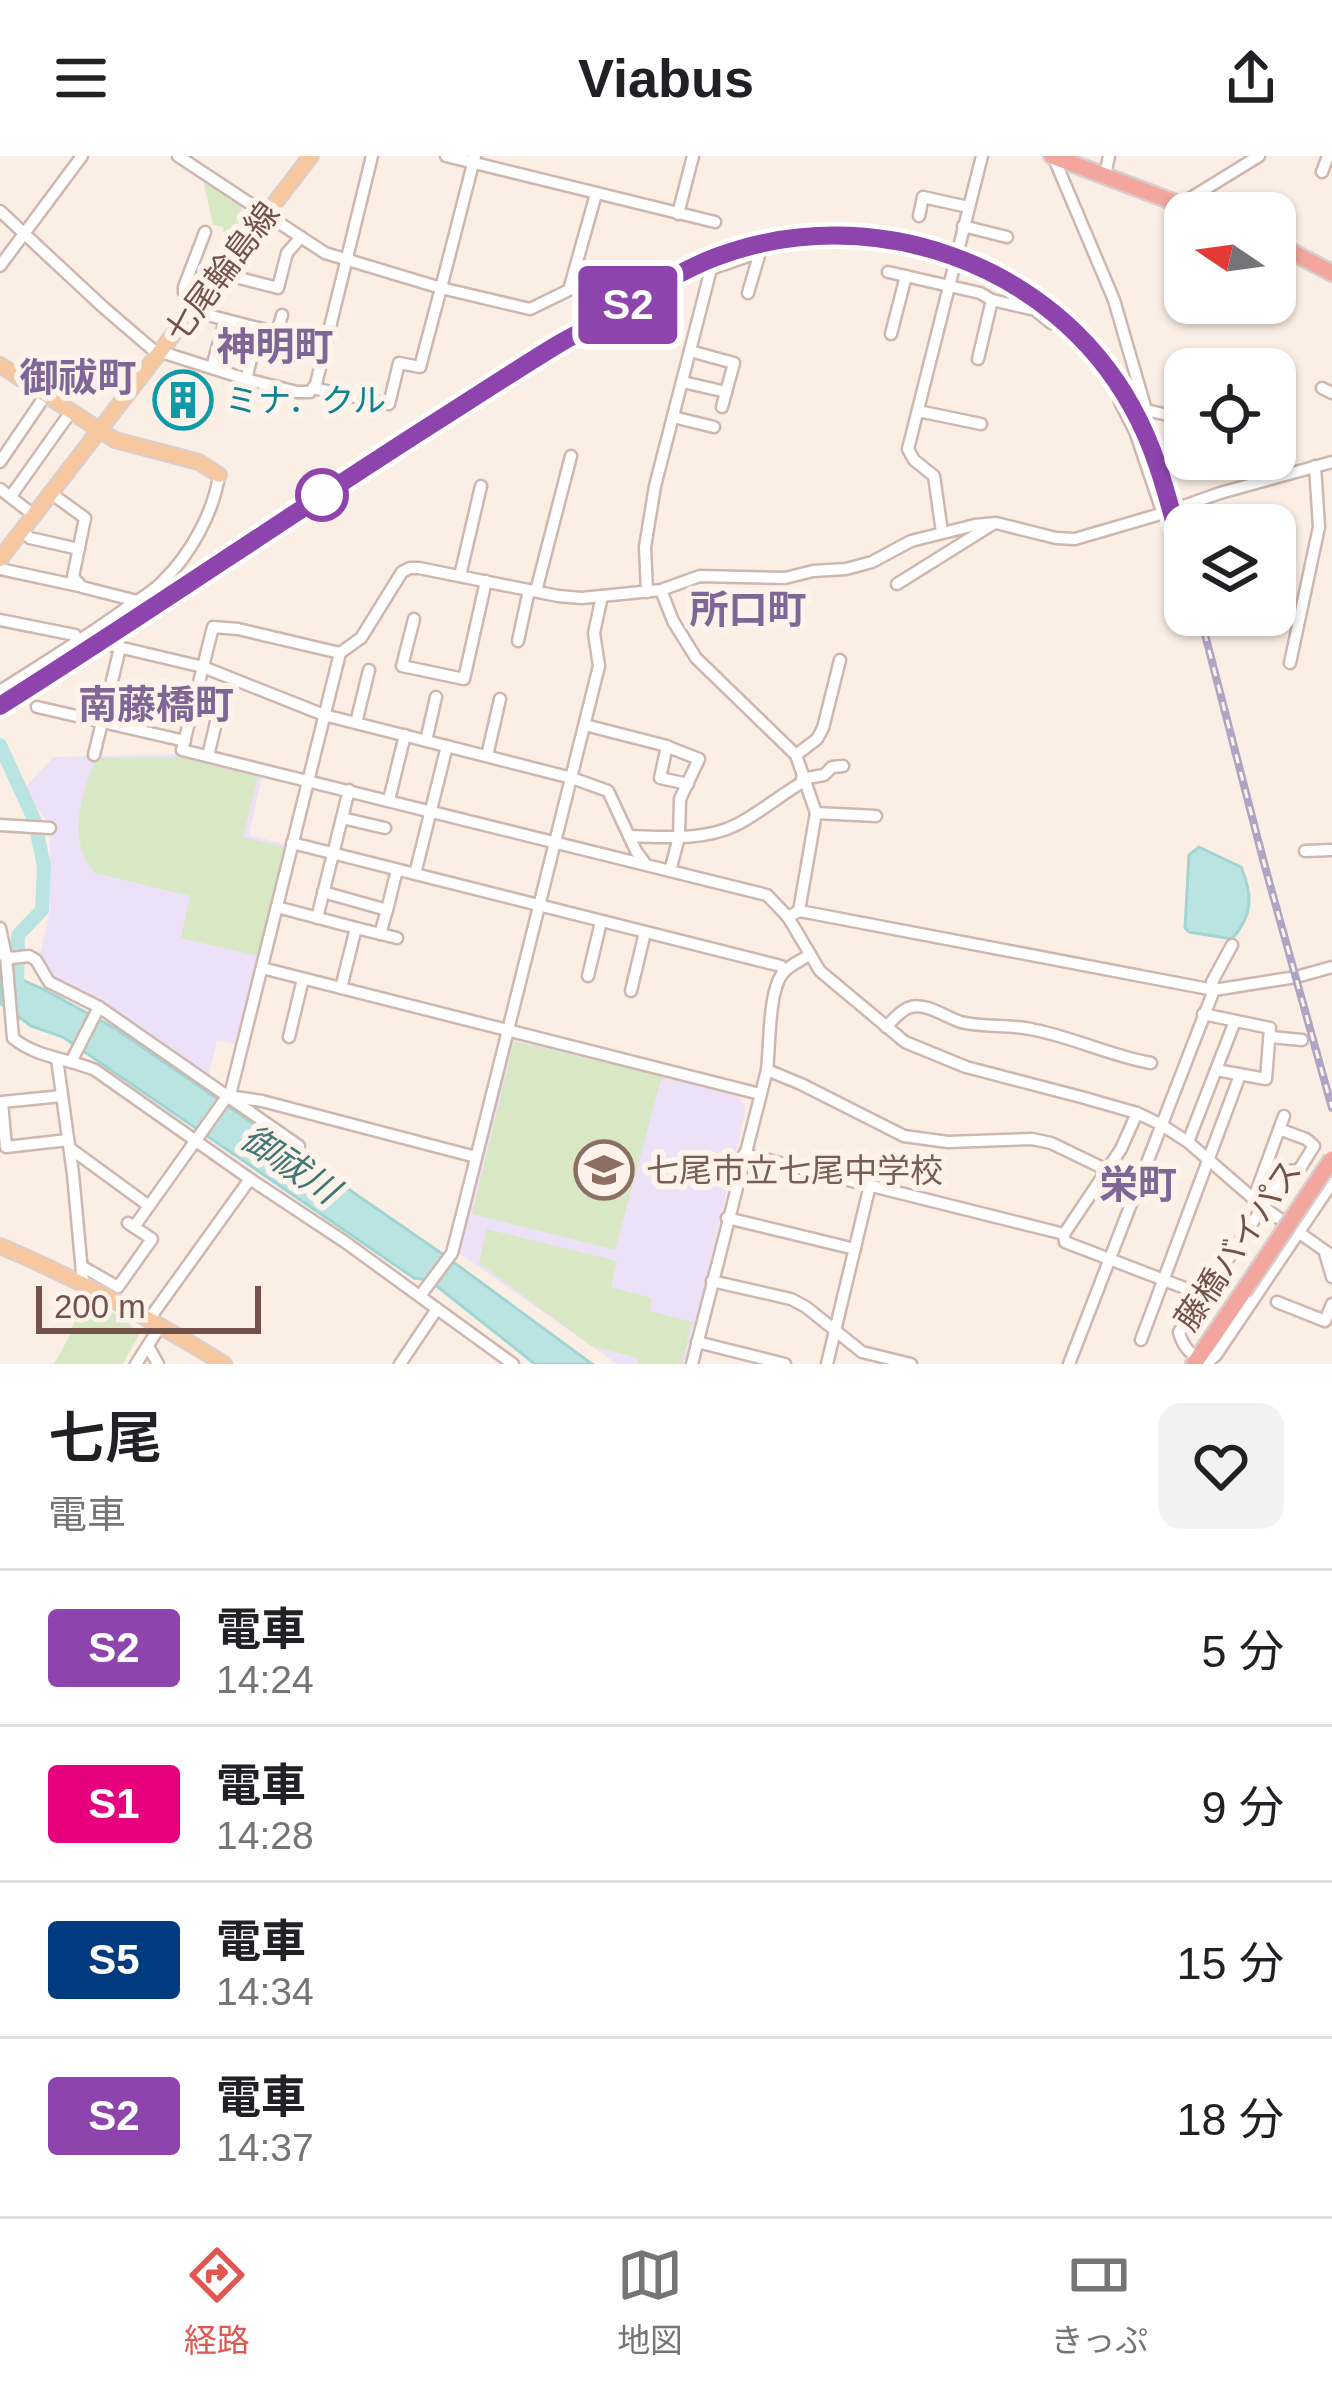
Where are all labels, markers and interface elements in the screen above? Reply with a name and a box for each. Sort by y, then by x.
icon: menu [48,45,114,111]
icon: share [1218,45,1284,111]
text: Viabus [578,48,754,108]
north arrow [1164,192,1296,324]
map controls [1164,192,1296,636]
street label: 七尾輪島線 [158,195,286,349]
line badge: S2 [574,266,682,344]
text: S2 [602,281,654,328]
district label: 神明町 [216,325,334,368]
button: locate [1164,348,1296,480]
district label: 御祓町 [19,356,137,399]
building icon: ミナ．クル [152,369,214,431]
place label: ミナ．クル [225,382,386,419]
unlabelled marker [297,470,347,520]
button: layers [1164,504,1296,636]
district label: 所口町 [689,588,807,631]
district label: 南藤橋町 [78,683,234,726]
water label: 御祓川 [234,1117,350,1213]
school or university icon: 七尾市立七尾中学校 [573,1139,635,1201]
place label: 七尾市立七尾中学校 [646,1152,943,1189]
street label: 藤橋バイパス [1167,1153,1309,1337]
district label: 栄町 [1099,1163,1177,1206]
scale bar [36,1280,261,1333]
text: 200 m [54,1288,146,1325]
button: heart [1158,1403,1284,1529]
text: 七尾 [48,1406,162,1470]
text: 電車 [48,1493,126,1536]
text: 電車 [216,1604,306,1655]
text: S2 [88,1624,140,1671]
text: 5 分 [1201,1626,1284,1677]
text: 14:24 [216,1658,314,1701]
text: 電車 [216,1760,306,1811]
text: S1 [88,1780,140,1827]
text: 9 分 [1201,1782,1284,1833]
text: 14:28 [216,1814,314,1857]
text: 電車 [216,1916,306,1967]
text: S5 [88,1936,140,1983]
text: 15 分 [1176,1938,1284,1989]
text: 14:34 [216,1970,314,2013]
text: 電車 [216,2072,306,2123]
text: S2 [88,2092,140,2139]
text: 18 分 [1176,2094,1284,2145]
text: 14:37 [216,2126,314,2169]
tab: 経路 [184,2242,250,2362]
tab: 地図 [617,2242,683,2362]
tab: きっぷ [1051,2242,1148,2362]

